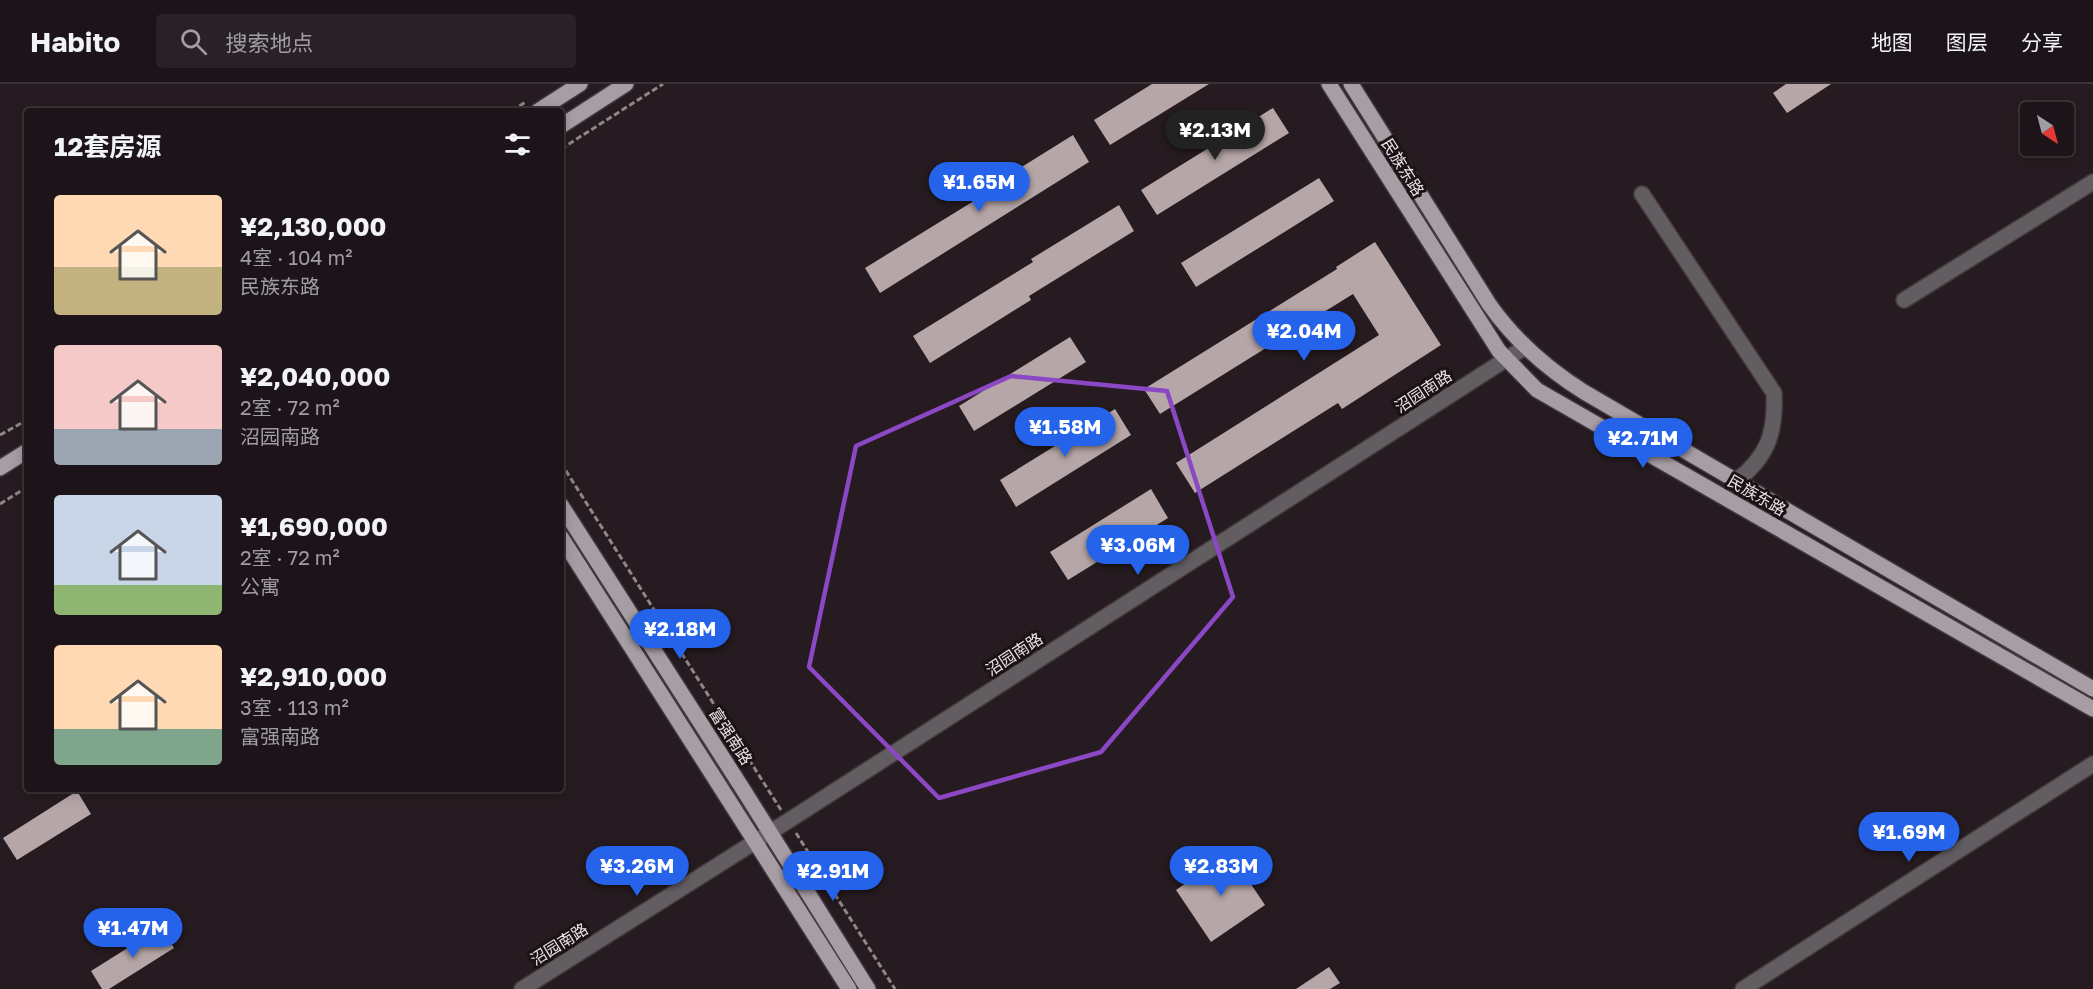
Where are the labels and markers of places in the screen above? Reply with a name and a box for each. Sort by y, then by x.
pin: ¥2.13M [1166,110,1264,161]
pin: ¥1.65M [930,162,1028,213]
pin: ¥2.04M [1255,311,1353,362]
pin: ¥1.58M [1016,407,1114,458]
pin: ¥2.71M [1594,418,1692,469]
pin: ¥3.06M [1089,525,1187,576]
pin: ¥2.18M [631,609,729,660]
pin: ¥1.69M [1860,812,1958,863]
pin: ¥3.26M [588,846,686,897]
pin: ¥2.83M [1172,846,1270,897]
pin: ¥2.91M [784,851,882,902]
pin: ¥1.47M [84,908,182,959]

